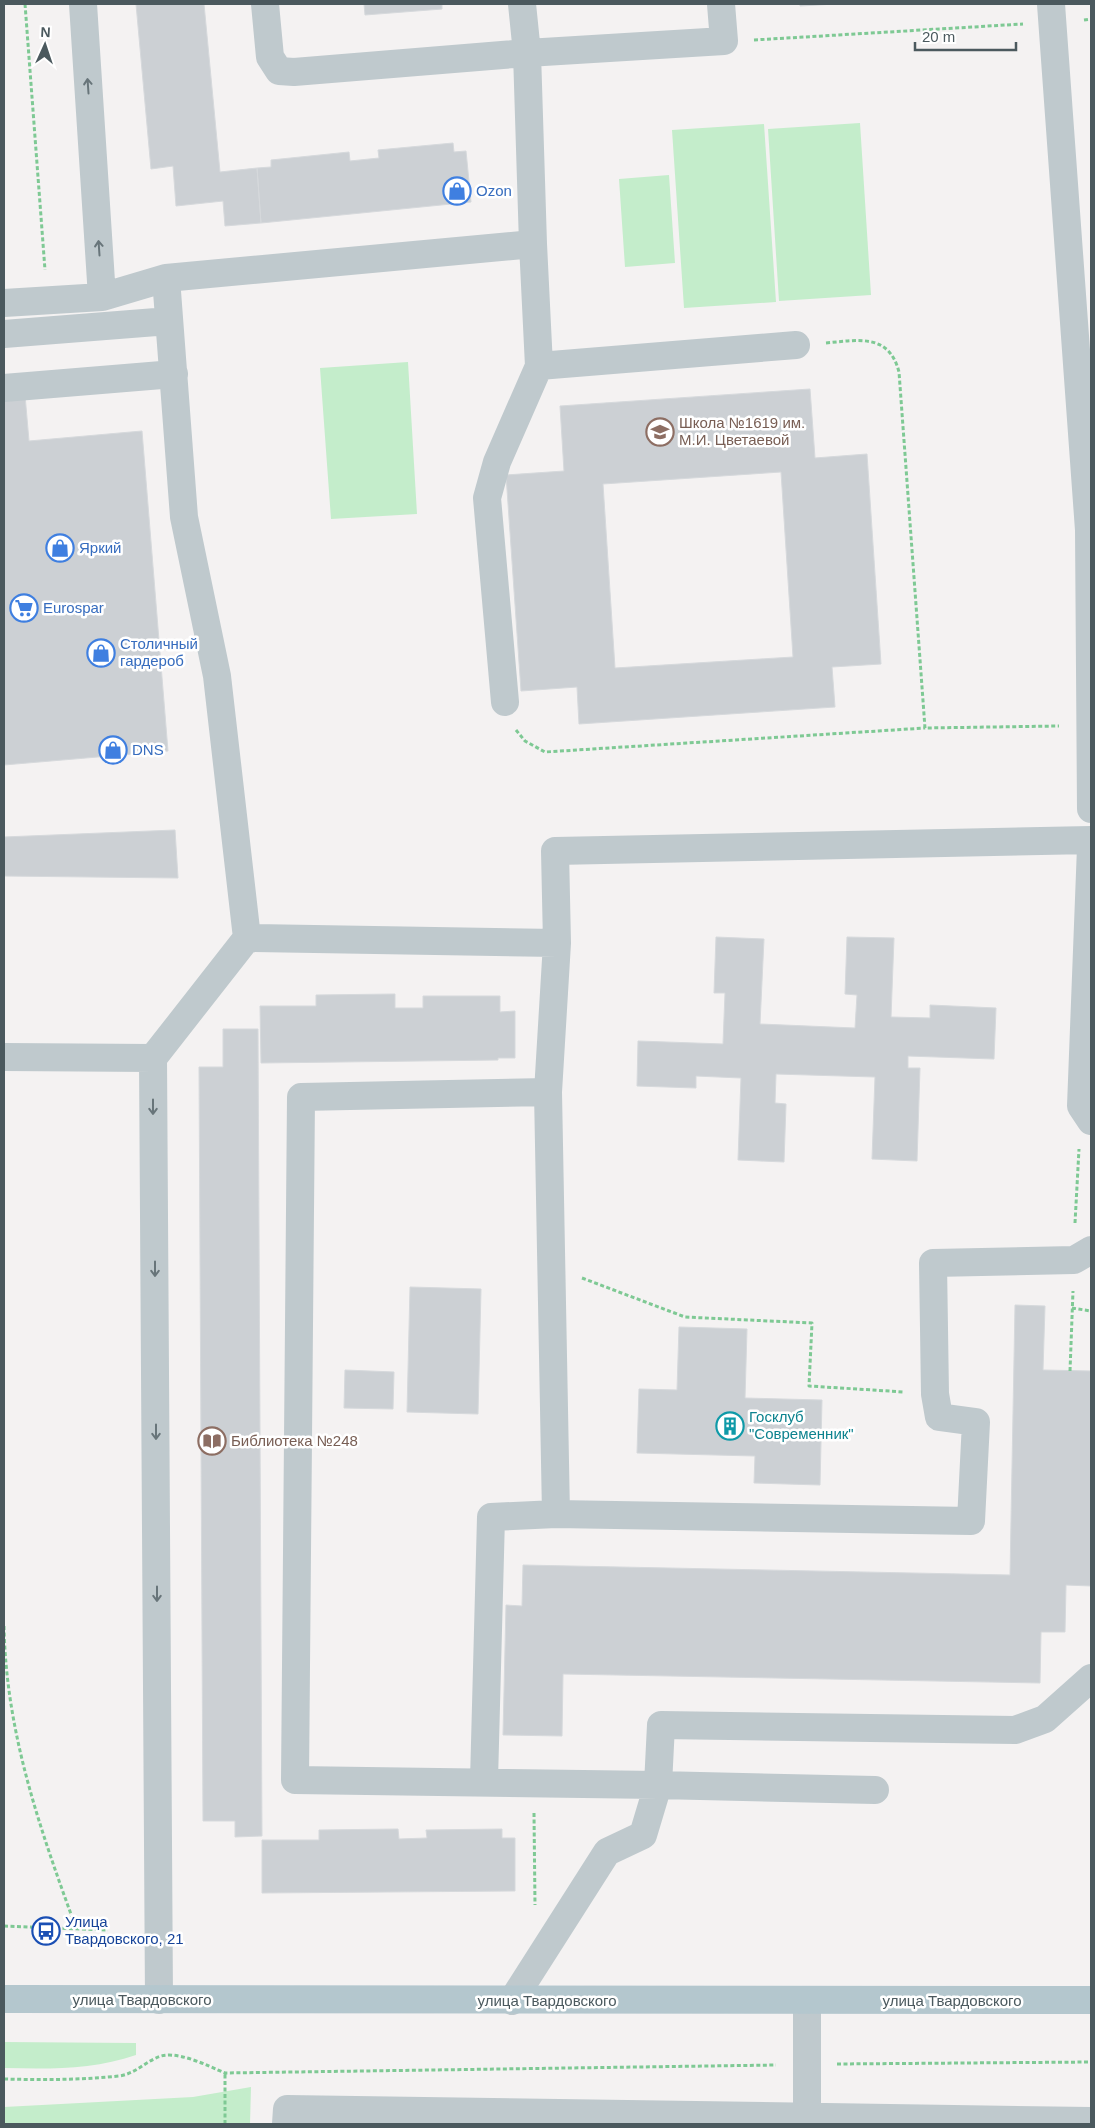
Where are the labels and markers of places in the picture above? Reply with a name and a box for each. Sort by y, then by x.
shop icon: Ozon [442,176,472,206]
place label: Ozon [476,182,512,199]
place label: Школа №1619 им. М.И. Цветаевой [679,414,805,448]
school or university icon: Школа №1619 им. М.И. Цветаевой [645,417,675,447]
shop icon: Яркий [45,533,75,563]
place label: Яркий [79,539,122,556]
supermarket icon: Eurospar [9,593,39,623]
place label: Eurospar [43,599,104,616]
place label: Столичный гардероб [120,635,198,669]
shop icon: Столичный гардероб [86,638,116,668]
shop icon: DNS [98,735,128,765]
place label: DNS [132,741,164,758]
place label: Госклуб "Современник" [749,1408,854,1442]
building icon: Госклуб "Современник" [715,1411,745,1441]
library icon: Библиотека №248 [197,1426,227,1456]
place label: Библиотека №248 [231,1432,358,1449]
place label: Улица Твардовского, 21 [65,1913,184,1947]
bus stop icon: Улица Твардовского, 21 [31,1916,61,1946]

